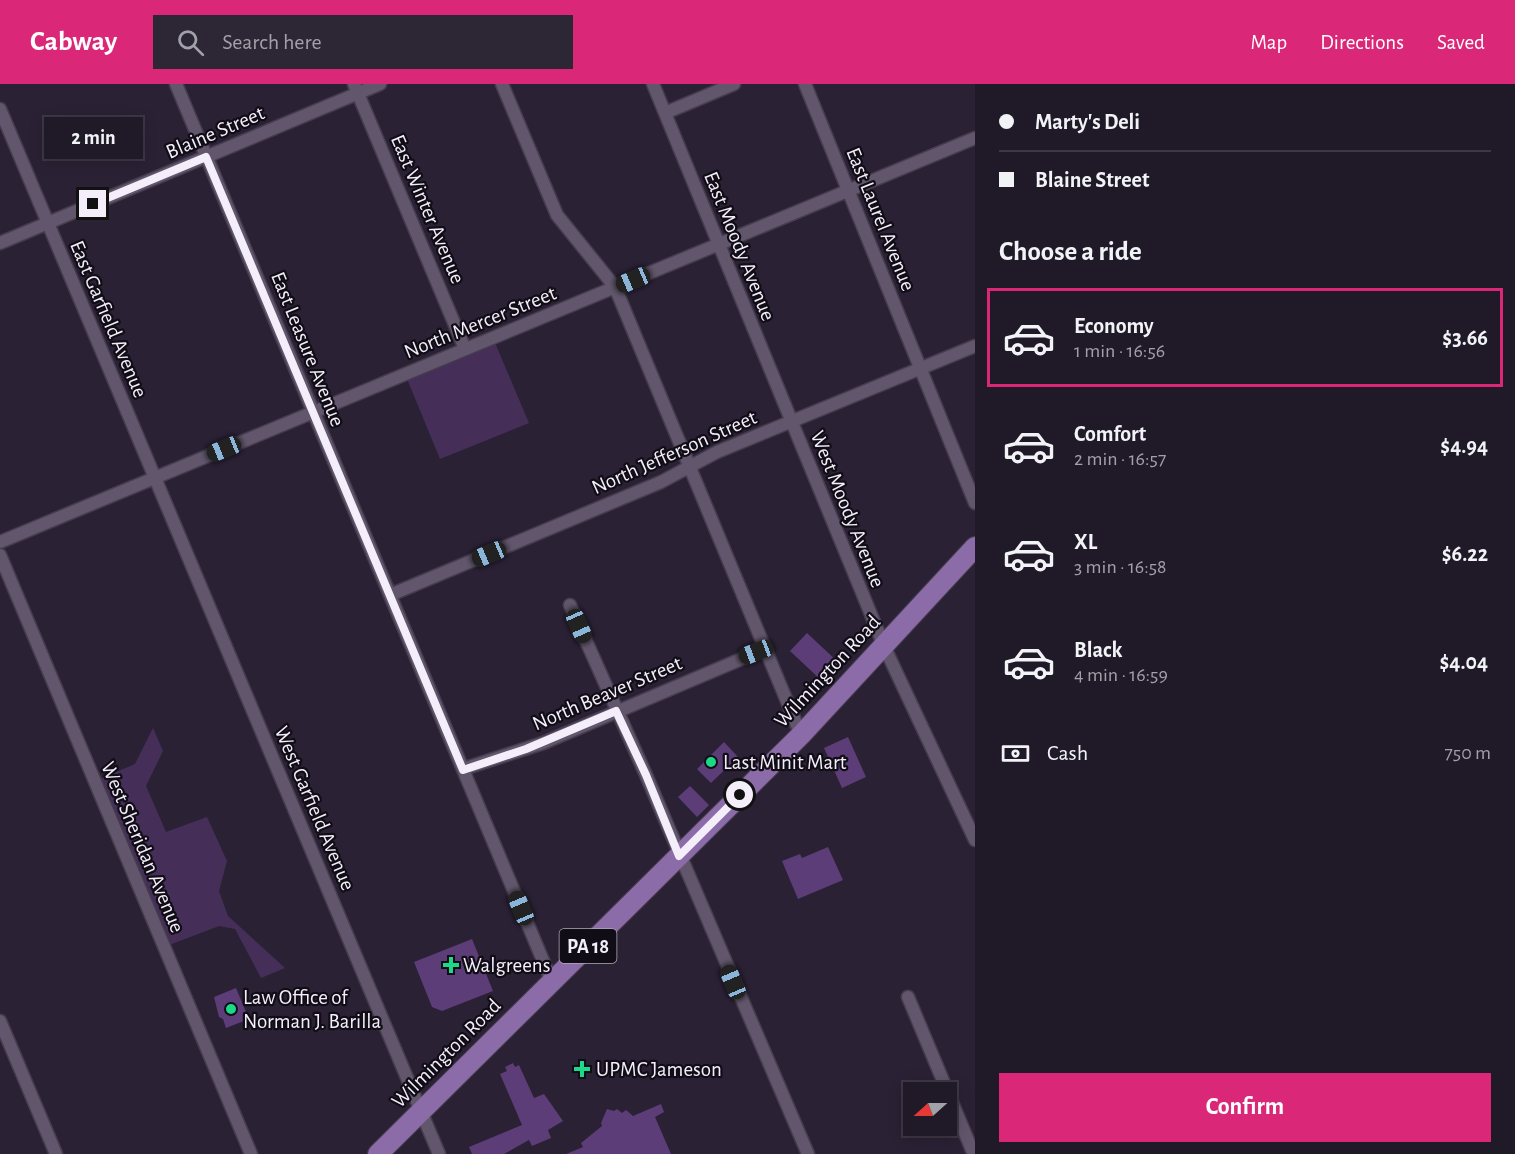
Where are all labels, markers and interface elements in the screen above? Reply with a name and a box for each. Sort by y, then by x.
search box [153,15,573,69]
icon: search [174,26,207,59]
text: Cabway [30,28,117,56]
text: Search here [222,31,322,53]
text: Map [1251,32,1287,53]
text: Directions [1320,32,1404,53]
text: Saved [1437,32,1485,53]
street label: Blaine Street [163,102,268,163]
text: Marty's Deli [1035,111,1140,133]
callout: 2 min [44,117,142,159]
text: 2 min [71,128,116,148]
street label: East Winter Avenue [387,132,468,287]
street label: East Laurel Avenue [842,145,919,294]
street label: East Moody Avenue [700,169,779,324]
text: Blaine Street [1035,169,1149,191]
route end [79,190,106,217]
street label: East Garfield Avenue [66,238,151,401]
text: Choose a ride [999,238,1142,265]
car [613,265,653,295]
street label: East Leasure Avenue [267,269,348,429]
street label: North Mercer Street [401,282,559,363]
icon: car [1002,311,1056,365]
text: Economy [1074,315,1154,337]
text: $3.66 [1442,327,1488,349]
text: 1 min · 16:56 [1074,341,1165,361]
street label: North Jefferson Street [589,407,760,498]
icon: car [1002,419,1056,473]
text: Comfort [1074,423,1146,445]
street label: West Moody Avenue [807,428,888,590]
car [204,434,244,464]
text: $4.94 [1440,435,1488,457]
text: 2 min · 16:57 [1074,449,1166,469]
icon: car [1002,527,1056,581]
text: XL [1074,531,1097,553]
car [469,539,509,569]
text: $6.22 [1442,543,1488,565]
text: 3 min · 16:58 [1074,557,1167,577]
car [563,606,595,646]
street label: Wilmington Road [770,611,884,731]
icon: car [1002,635,1056,689]
car [736,637,776,667]
text: Black [1074,639,1122,661]
text: $4.04 [1439,651,1488,673]
street label: North Beaver Street [529,652,685,734]
text: 4 min · 16:59 [1074,665,1168,685]
street label: West Garfield Avenue [270,723,359,893]
icon: cash [999,737,1032,770]
text: Cash [1047,742,1088,764]
text: 750 m [1444,743,1491,763]
place label: Last Minit Mart [723,752,847,773]
marker: Last Minit Mart [704,755,718,769]
street label: West Sheridan Avenue [97,759,188,936]
route start [726,781,753,808]
car [506,888,536,928]
road number: PA 18 [560,929,616,963]
place label: Walgreens [463,955,550,976]
marker: Walgreens [444,958,458,972]
car [718,962,748,1002]
place label: Law Office of Norman J. Barilla [243,987,382,1032]
street label: Wilmington Road [388,995,505,1112]
marker: Law Office of Norman J. Barilla [224,1002,238,1016]
place label: UPMC Jameson [596,1059,722,1080]
marker: UPMC Jameson [573,1060,591,1078]
button: Confirm [999,1073,1491,1142]
north arrow [903,1082,957,1136]
map controls [903,1082,957,1136]

